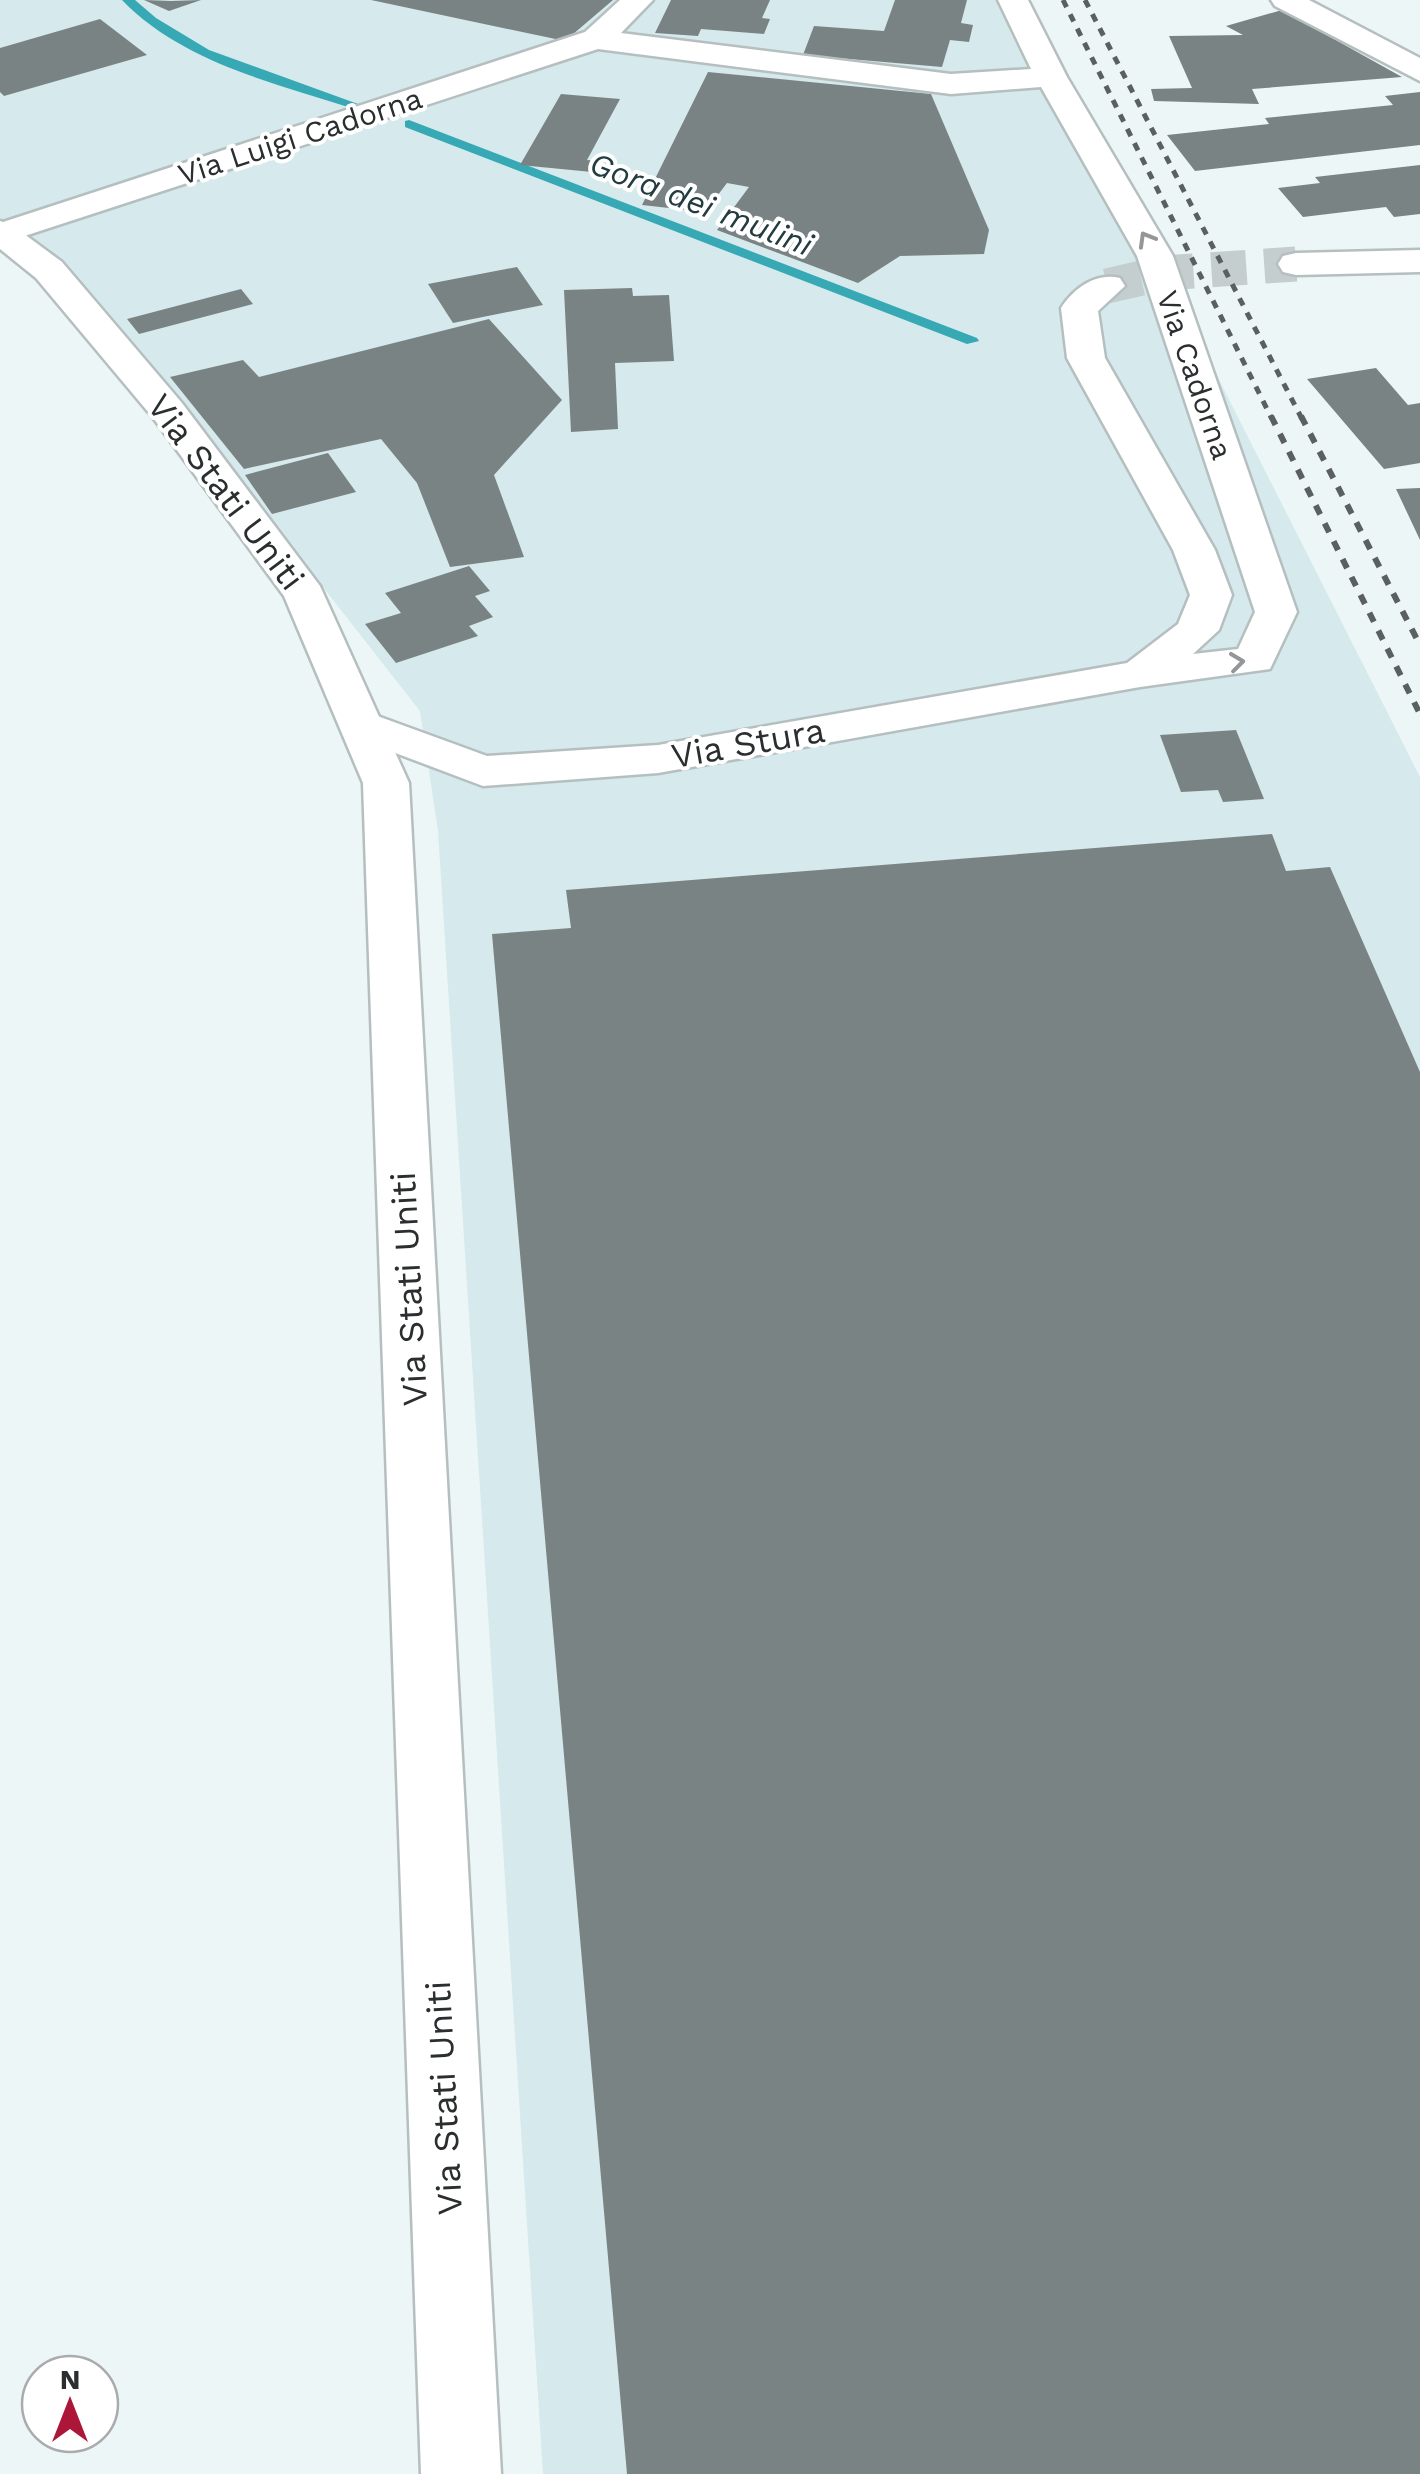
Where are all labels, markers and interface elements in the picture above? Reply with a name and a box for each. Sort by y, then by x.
street label: Via Luigi Cadorna [174,80,426,192]
water label: Gora dei mulini [584,144,818,264]
one-way arrow [1138,232,1158,250]
street label: Via Cadorna [1150,286,1240,464]
street label: Via Stati Uniti [139,386,313,598]
one-way arrow [1229,652,1245,673]
street label: Via Stura [668,709,828,777]
street label: Via Stati Uniti [382,1171,436,1407]
street label: Via Stati Uniti [417,1980,471,2216]
north arrow [20,2354,120,2454]
text: N [60,2363,80,2396]

